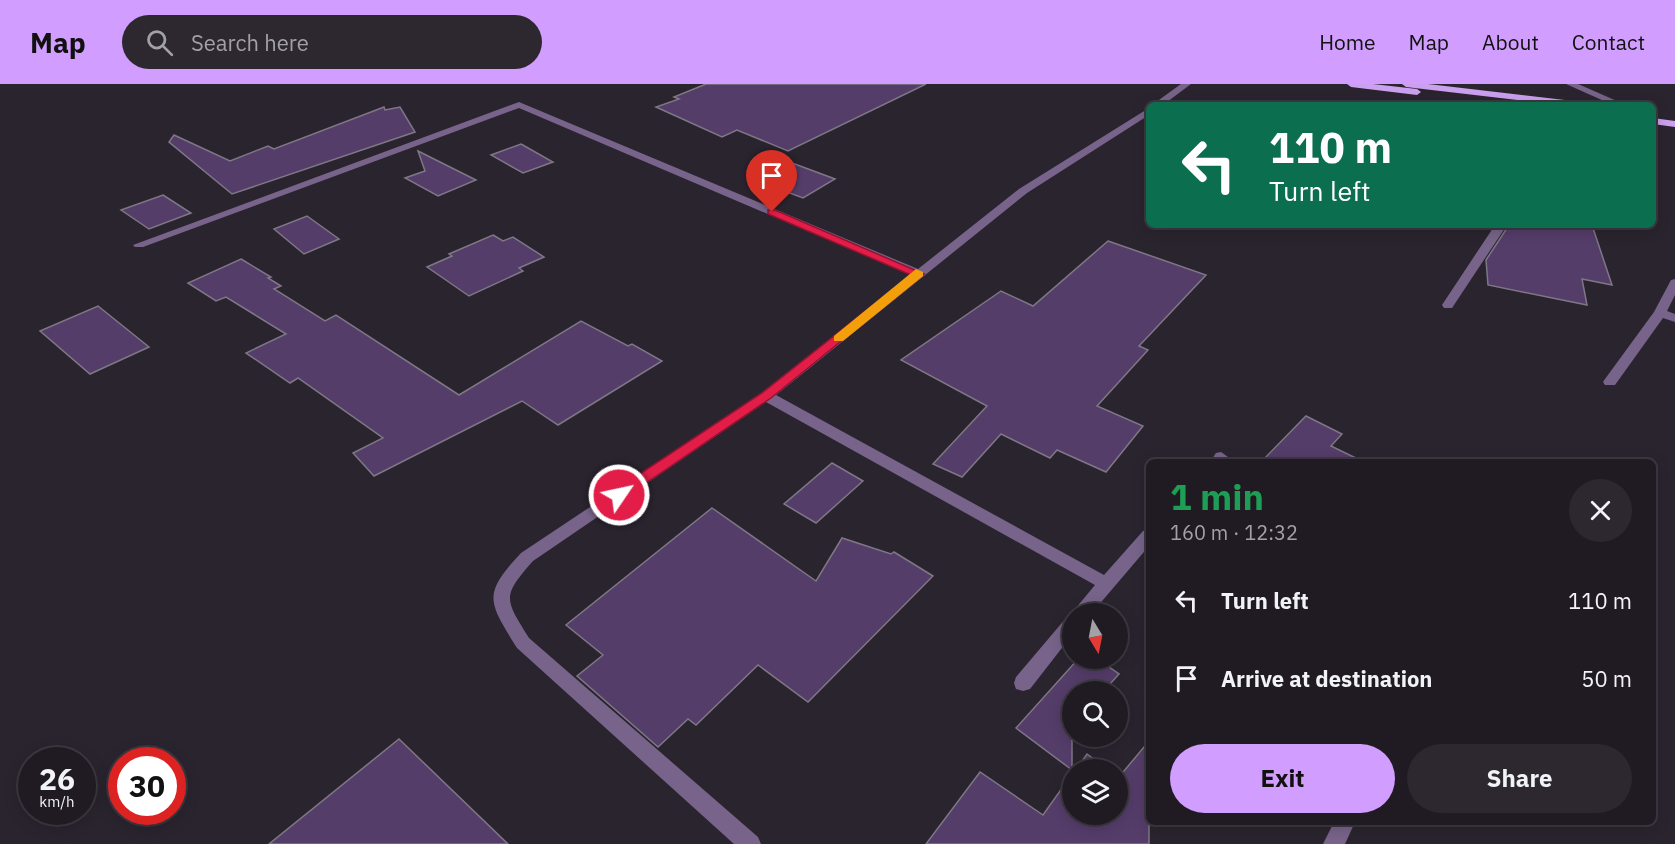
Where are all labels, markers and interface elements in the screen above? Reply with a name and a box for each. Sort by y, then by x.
search box [122,15,542,69]
text: Map [30,24,86,61]
icon: search [143,26,176,59]
text: Search here [191,28,309,57]
text: Home [1319,28,1376,56]
text: Map [1409,28,1449,56]
text: About [1482,28,1539,56]
text: Contact [1572,28,1645,56]
text: 110 m [1269,120,1392,175]
icon: left [1170,126,1248,204]
pin [746,150,797,212]
icon: arrive [755,159,788,192]
text: Turn left [1269,173,1370,208]
position arrow [587,463,651,527]
text: 1 min [1170,473,1264,520]
button: close [1569,479,1632,542]
text: 160 m · 12:32 [1170,519,1298,546]
icon: left [1170,584,1203,617]
text: Turn left [1221,586,1309,615]
text: 110 m [1568,586,1632,615]
north arrow [1062,603,1128,669]
map controls [1062,603,1128,825]
icon: arrive [1170,662,1203,695]
text: Arrive at destination [1221,664,1432,693]
text: 50 m [1581,664,1632,693]
button: search [1062,681,1128,747]
button: Exit [1170,744,1395,813]
button: Share [1407,744,1632,813]
speed limit sign: 30 [108,747,186,825]
text: 26 [39,759,75,798]
button: layers [1062,759,1128,825]
text: km/h [39,792,75,811]

